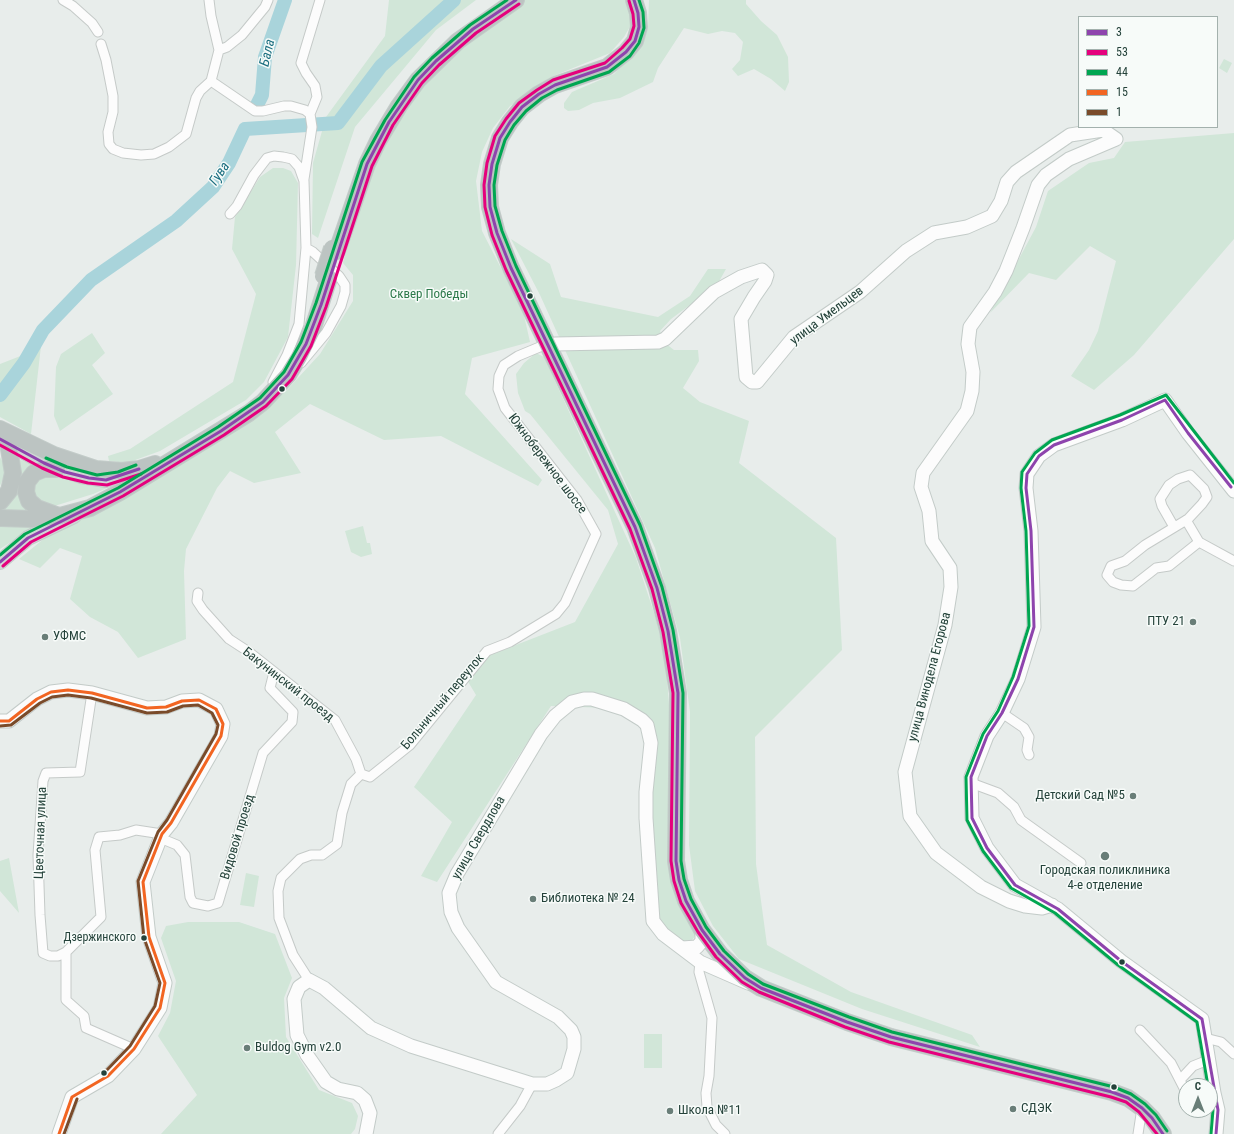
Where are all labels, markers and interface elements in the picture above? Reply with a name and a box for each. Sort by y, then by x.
legend [1078,16,1218,128]
text: 3 [1116,25,1122,39]
water label: Бала [257,38,279,68]
text: 53 [1116,45,1128,59]
text: 44 [1116,65,1128,79]
text: 15 [1116,85,1128,99]
text: 1 [1116,105,1122,119]
water label: Гува [206,159,234,189]
street label: улица Умельцев [787,283,867,349]
park label: Сквер Победы [390,287,468,303]
unlabelled marker [525,291,535,301]
unlabelled marker [277,384,287,394]
street label: Южнобережное шоссе [504,411,590,517]
street label: улица Винодела Егорова [905,611,955,743]
place label: ПТУ 21 [1147,614,1185,630]
marker: ПТУ 21 [1188,617,1198,627]
place label: УФМС [53,629,86,645]
marker: УФМС [40,632,50,642]
street label: Бакунинский проезд [239,644,337,726]
street label: Больничный переулок [398,651,488,753]
street label: Цветочная улица [32,787,50,879]
place label: Детский Сад №5 [1035,788,1125,804]
marker: Детский Сад №5 [1128,791,1138,801]
street label: Видовой проезд [218,792,258,882]
street label: улица Свердлова [449,794,509,882]
marker: Городская поликлиника 4-е отделение [1099,850,1111,862]
place label: Городская поликлиника 4-е отделение [1040,863,1170,894]
place label: Библиотека № 24 [541,891,635,907]
marker: Библиотека № 24 [528,894,538,904]
place label: Дзержинского [64,931,136,945]
marker: Дзержинского [139,933,149,943]
unlabelled marker [1117,957,1127,967]
place label: Buldog Gym v2.0 [255,1040,341,1056]
marker: Buldog Gym v2.0 [242,1043,252,1053]
unlabelled marker [99,1068,109,1078]
north arrow [1178,1078,1218,1118]
text: С [1195,1080,1201,1093]
unlabelled marker [1109,1082,1119,1092]
place label: СДЭК [1021,1101,1052,1117]
place label: Школа №11 [678,1103,741,1119]
marker: СДЭК [1008,1104,1018,1114]
marker: Школа №11 [665,1106,675,1116]

